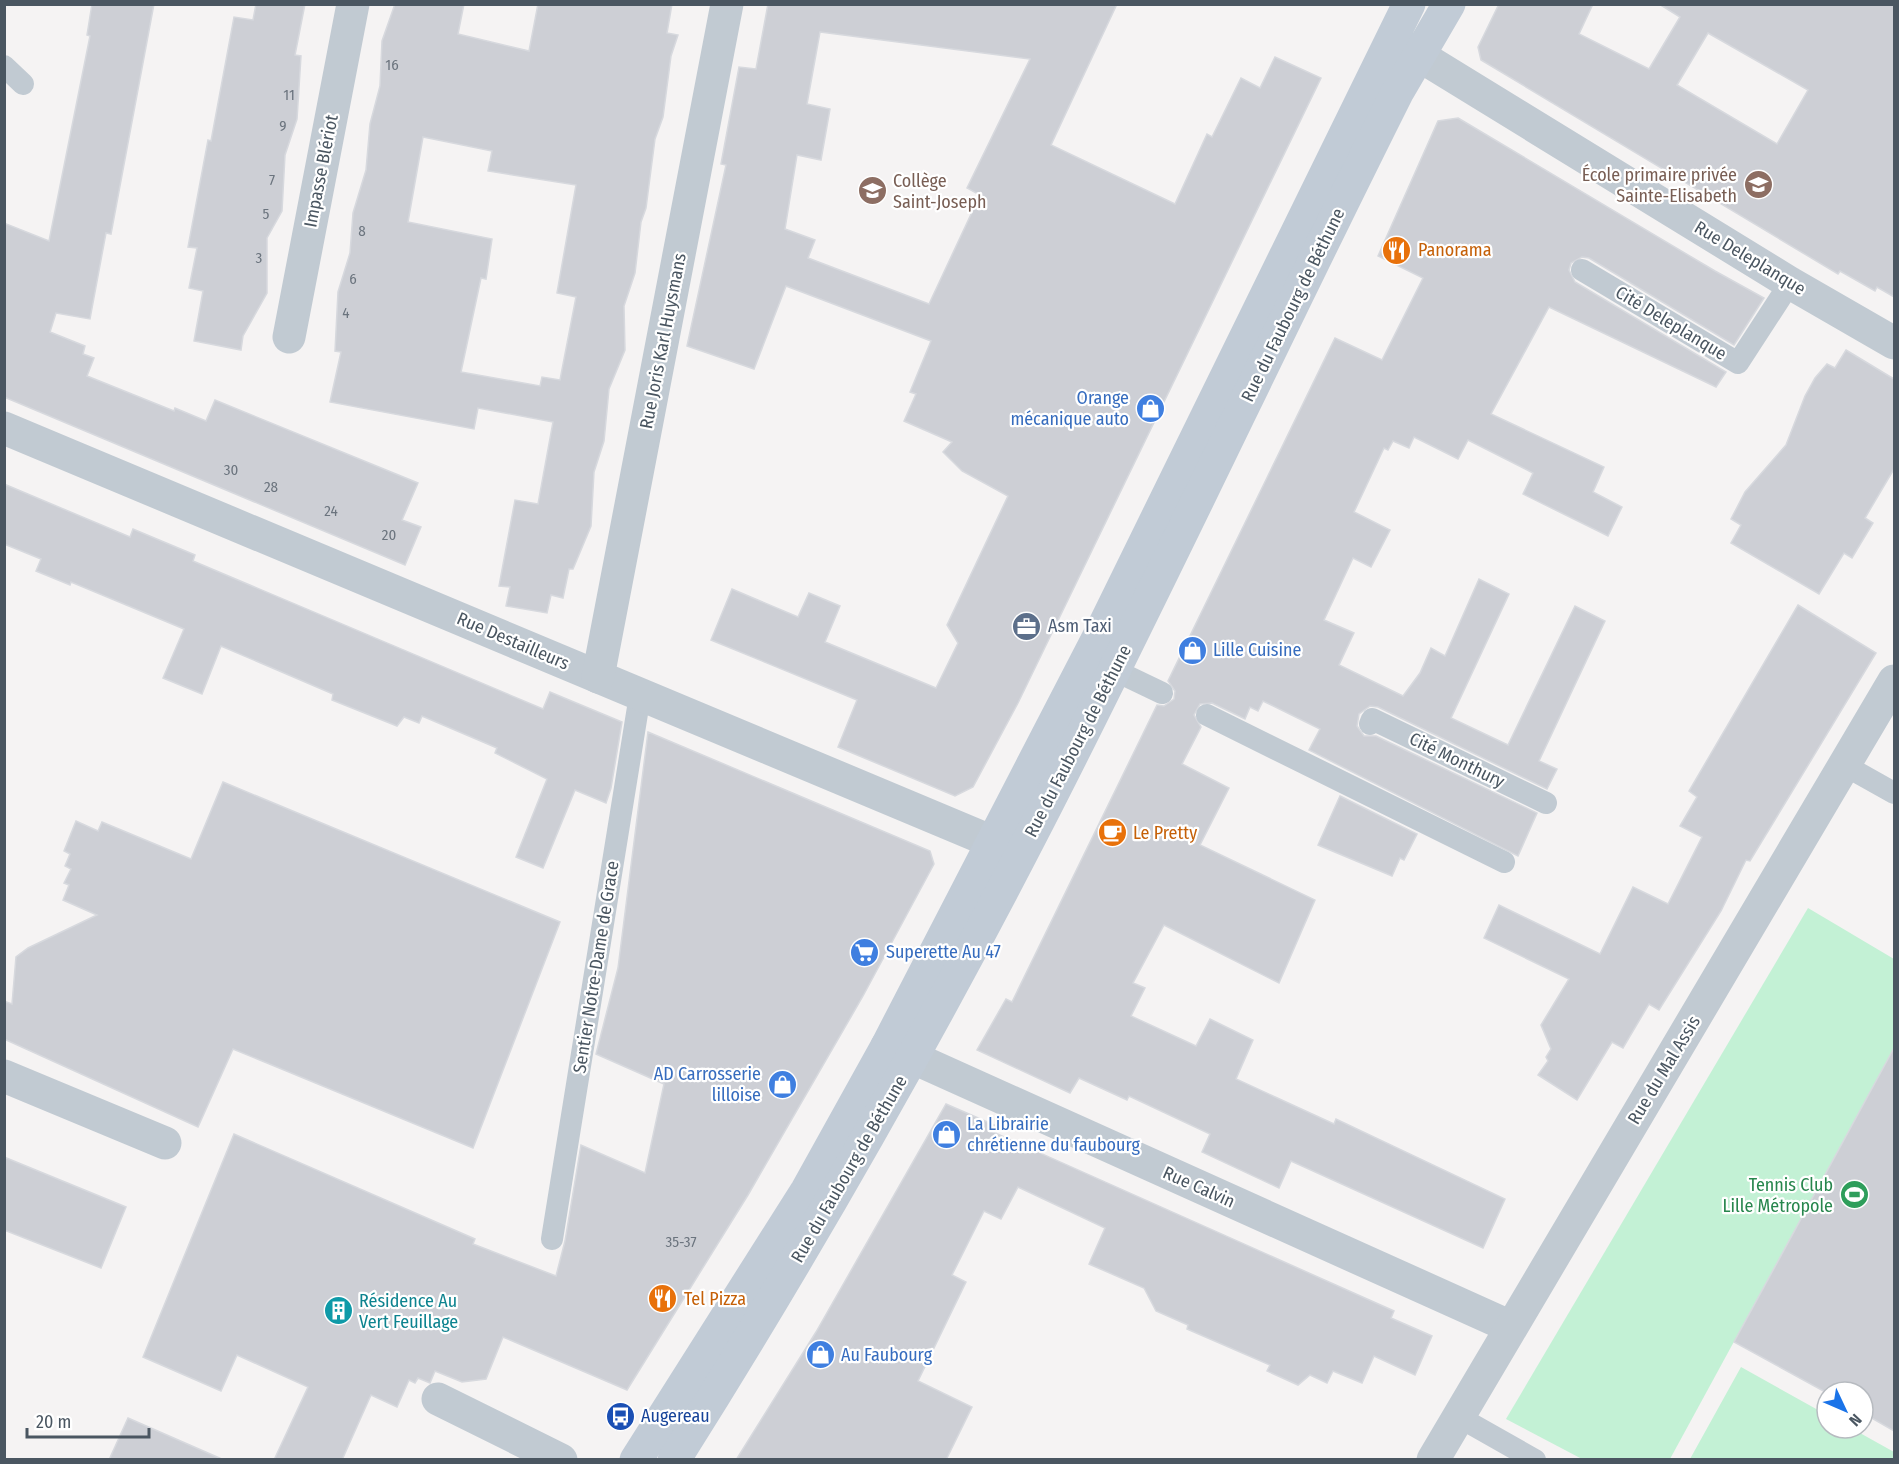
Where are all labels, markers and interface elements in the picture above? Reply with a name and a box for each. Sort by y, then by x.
house number: 16 [385,56,399,74]
house number: 11 [283,86,295,104]
street label: Impasse Blériot [299,113,343,229]
house number: 9 [279,117,287,135]
place label: École primaire privée Sainte-Elisabeth [1582,163,1737,207]
school or university icon: École primaire privée Sainte-Elisabeth [1742,169,1774,201]
place label: Collège Saint-Joseph [893,170,986,213]
house number: 7 [269,171,275,189]
school or university icon: Collège Saint-Joseph [856,175,888,207]
house number: 5 [263,205,270,223]
street label: Rue du Faubourg de Béthune [1237,205,1350,405]
street label: Rue Deleplanque [1690,216,1810,300]
house number: 8 [358,222,366,240]
restaurant icon: Panorama [1381,234,1413,266]
place label: Panorama [1418,239,1492,261]
house number: 3 [256,249,263,267]
street label: Rue Joris Karl Huysmans [635,251,691,431]
house number: 6 [349,270,357,288]
street label: Cité Deleplanque [1611,281,1731,365]
house number: 4 [342,304,350,322]
place label: Orange mécanique auto [1010,387,1129,430]
shop icon: Orange mécanique auto [1134,392,1166,424]
house number: 30 [224,461,238,479]
house number: 28 [264,478,278,496]
house number: 24 [324,502,338,520]
house number: 20 [382,526,396,544]
street label: Rue Destailleurs [454,607,573,675]
office icon: Asm Taxi [1011,610,1043,642]
place label: Asm Taxi [1048,615,1112,637]
shop icon: Lille Cuisine [1176,634,1208,666]
place label: Lille Cuisine [1213,639,1302,661]
street label: Rue du Faubourg de Béthune [1020,641,1136,841]
street label: Cité Monthury [1406,727,1508,793]
cafe icon: Le Pretty [1096,817,1128,849]
place label: Le Pretty [1133,822,1197,844]
street label: Sentier Notre-Dame de Grace [568,859,624,1075]
supermarket icon: Superette Au 47 [849,936,881,968]
place label: Superette Au 47 [886,941,1001,963]
street label: Rue du Mal Assis [1623,1011,1705,1128]
place label: AD Carrosserie lilloise [654,1063,761,1106]
shop icon: AD Carrosserie lilloise [766,1068,798,1100]
street label: Rue du Faubourg de Béthune [786,1071,912,1267]
place label: La Librairie chrétienne du faubourg [967,1113,1140,1156]
shop icon: La Librairie chrétienne du faubourg [930,1118,962,1150]
street label: Rue Calvin [1160,1161,1238,1213]
place label: Tennis Club Lille Métropole [1723,1174,1833,1217]
sports icon: Tennis Club Lille Métropole [1838,1179,1870,1211]
house number: 35-37 [665,1233,697,1251]
restaurant icon: Tel Pizza [647,1283,679,1315]
place label: Tel Pizza [684,1288,746,1310]
place label: Résidence Au Vert Feuillage [359,1290,458,1333]
building icon: Résidence Au Vert Feuillage [322,1295,354,1327]
shop icon: Au Faubourg [804,1339,836,1371]
place label: Au Faubourg [841,1344,933,1366]
north arrow [1815,1380,1875,1440]
bus stop icon: Augereau [604,1400,636,1432]
scale bar [27,1401,148,1439]
place label: Augereau [641,1405,710,1427]
text: N [1845,1410,1866,1430]
text: 20 m [36,1411,71,1433]

